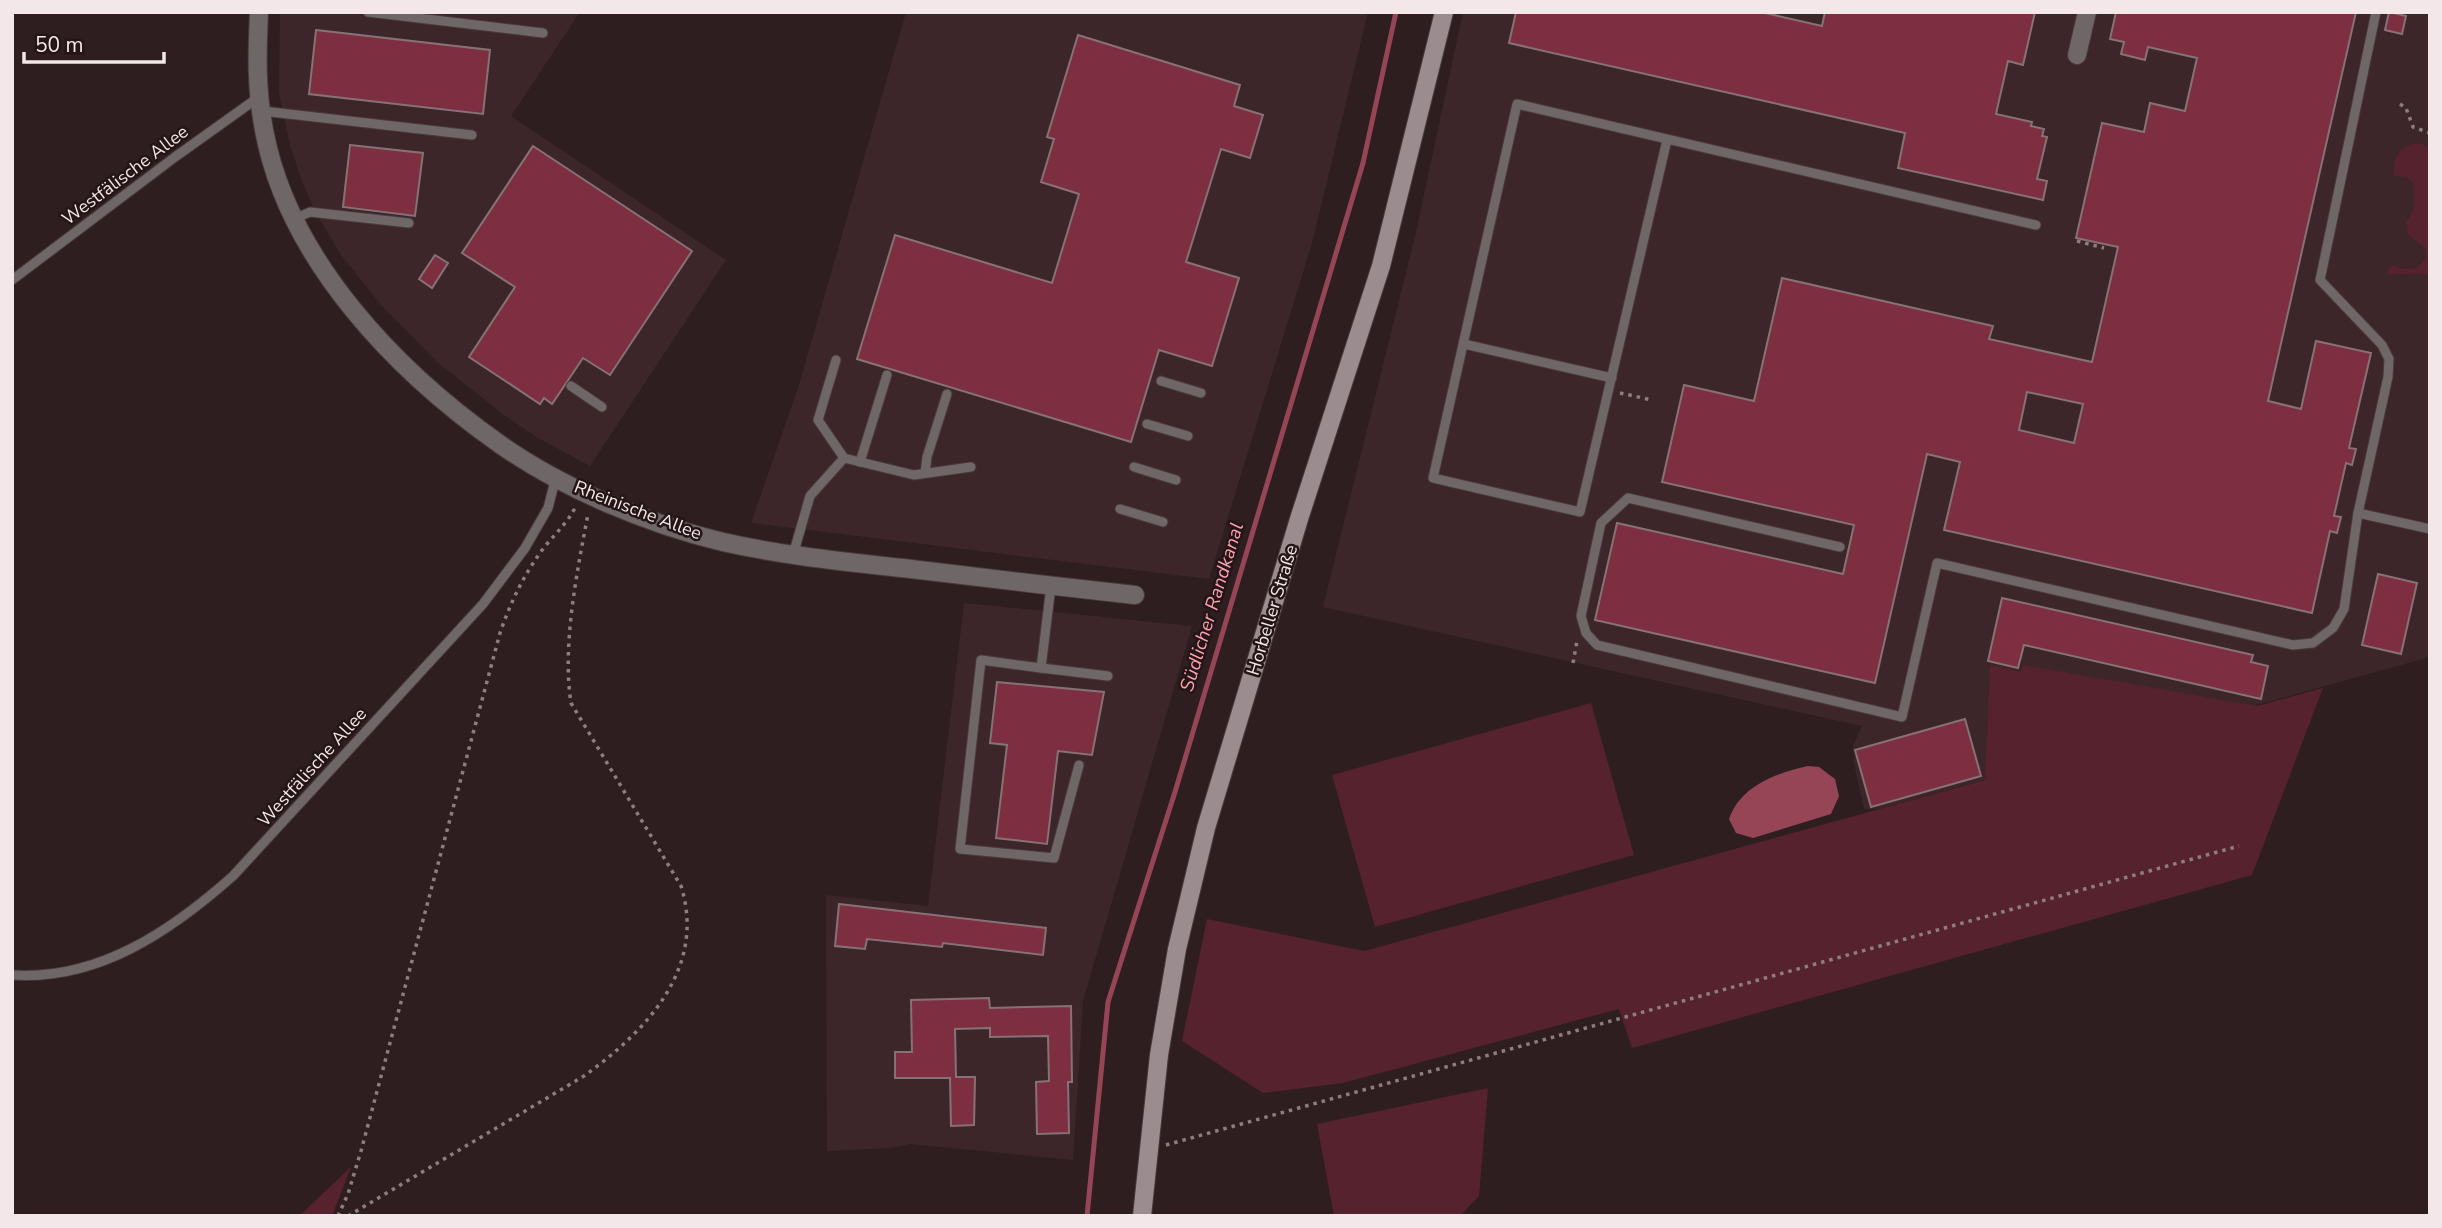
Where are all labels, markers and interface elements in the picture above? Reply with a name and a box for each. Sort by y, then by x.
scale bar [24,21,164,65]
text: 50 m [35,31,84,59]
street label: Westfälische Allee [57,120,193,230]
street label: Rheinische Allee [571,475,705,545]
water label: Südlicher Randkanal [1174,519,1250,695]
street label: Horbeller Straße [1241,542,1303,678]
street label: Westfälische Allee [252,702,372,832]

